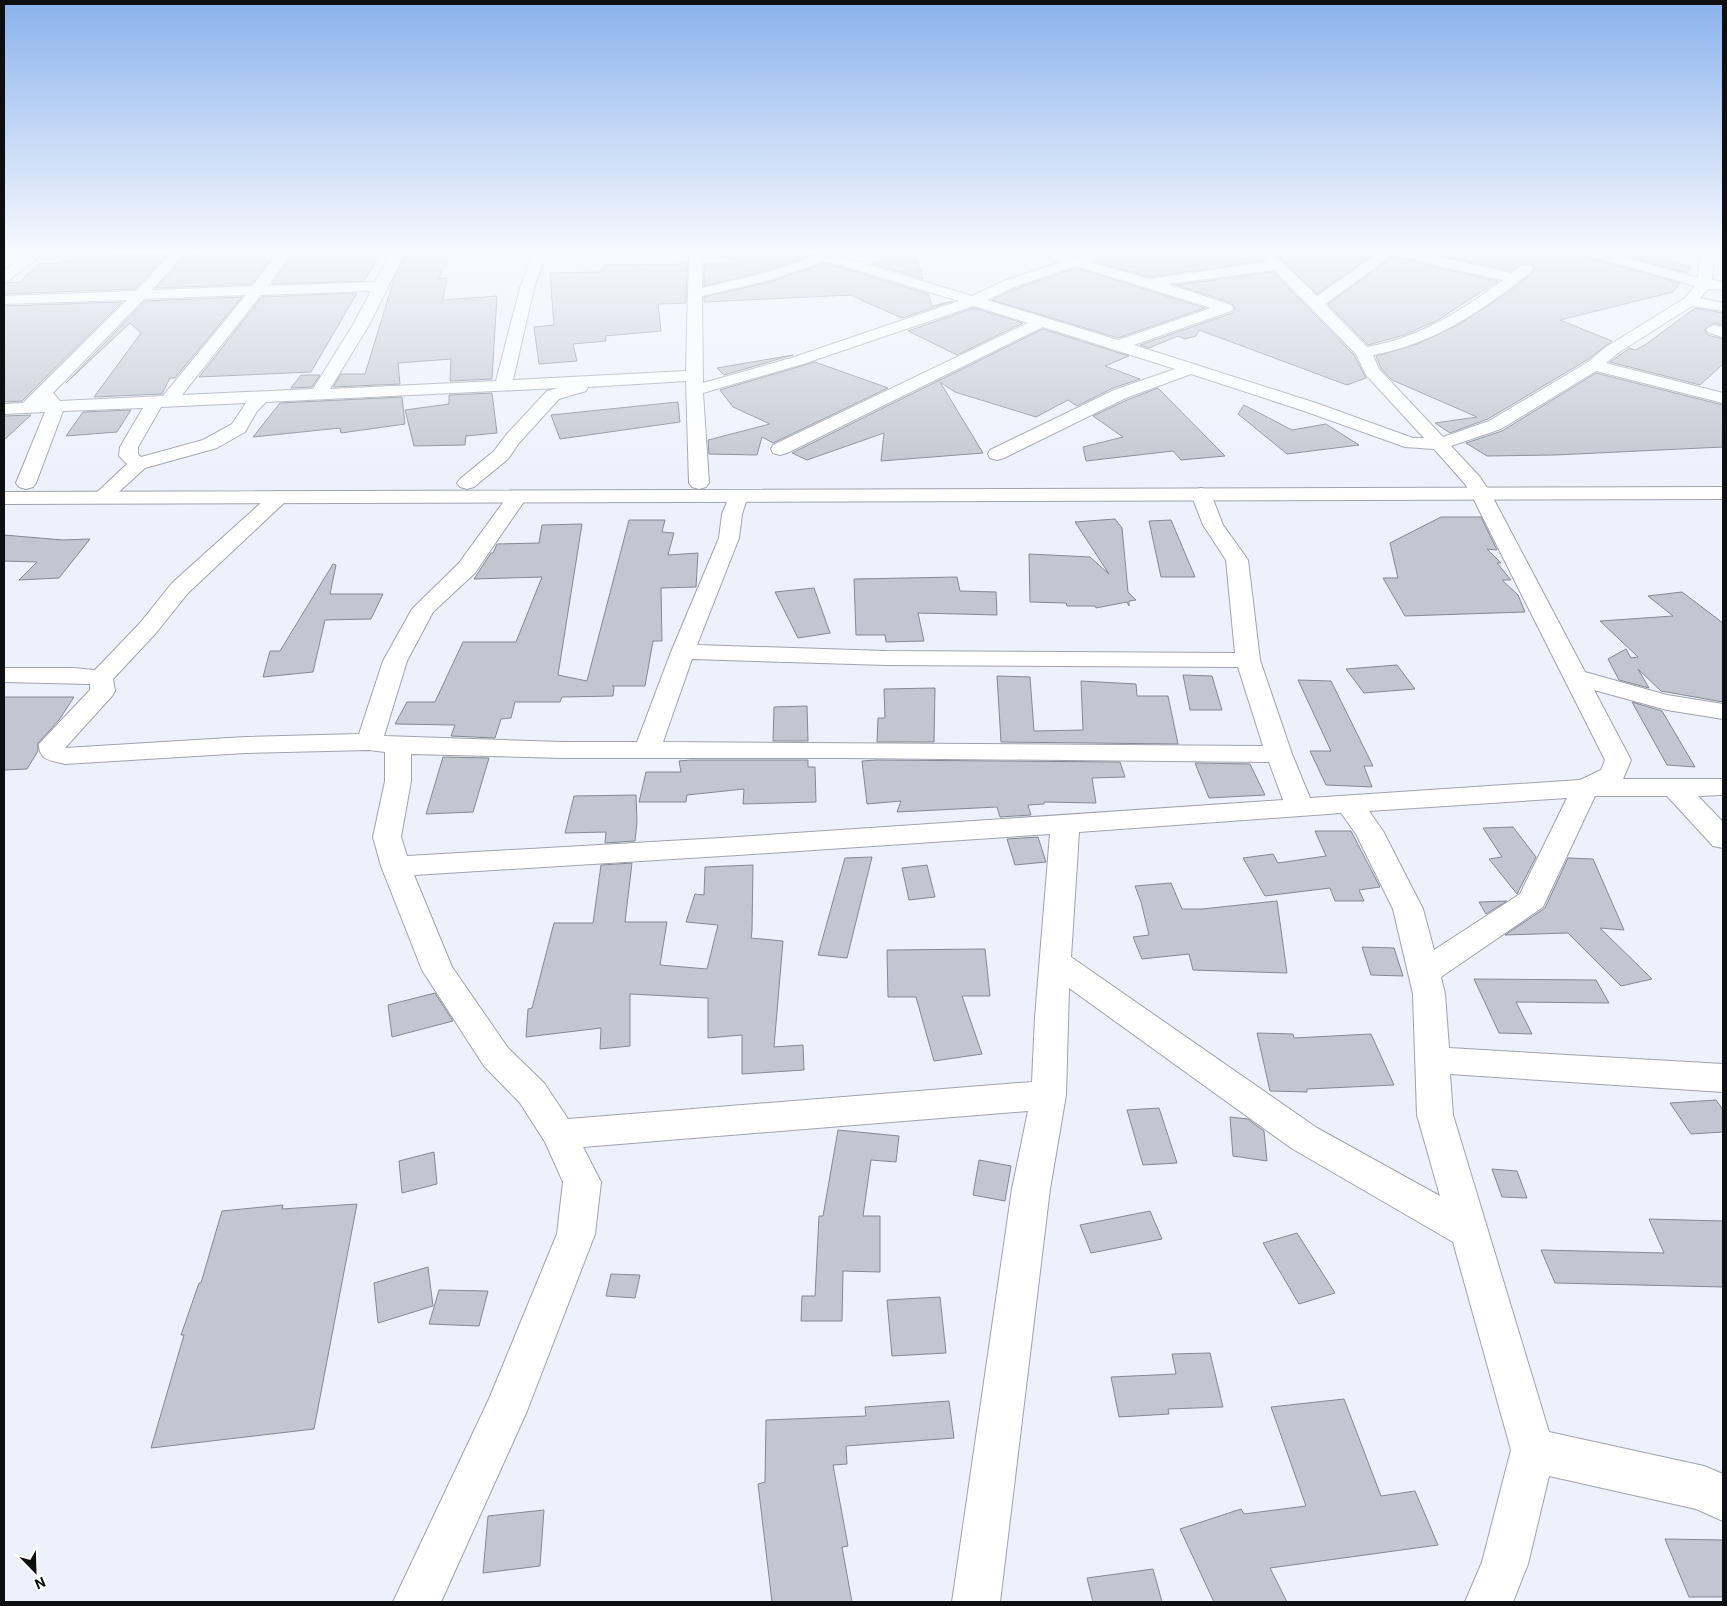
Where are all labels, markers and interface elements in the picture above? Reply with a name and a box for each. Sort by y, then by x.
north arrow [10,1546,60,1596]
text: N [32,1574,48,1592]

